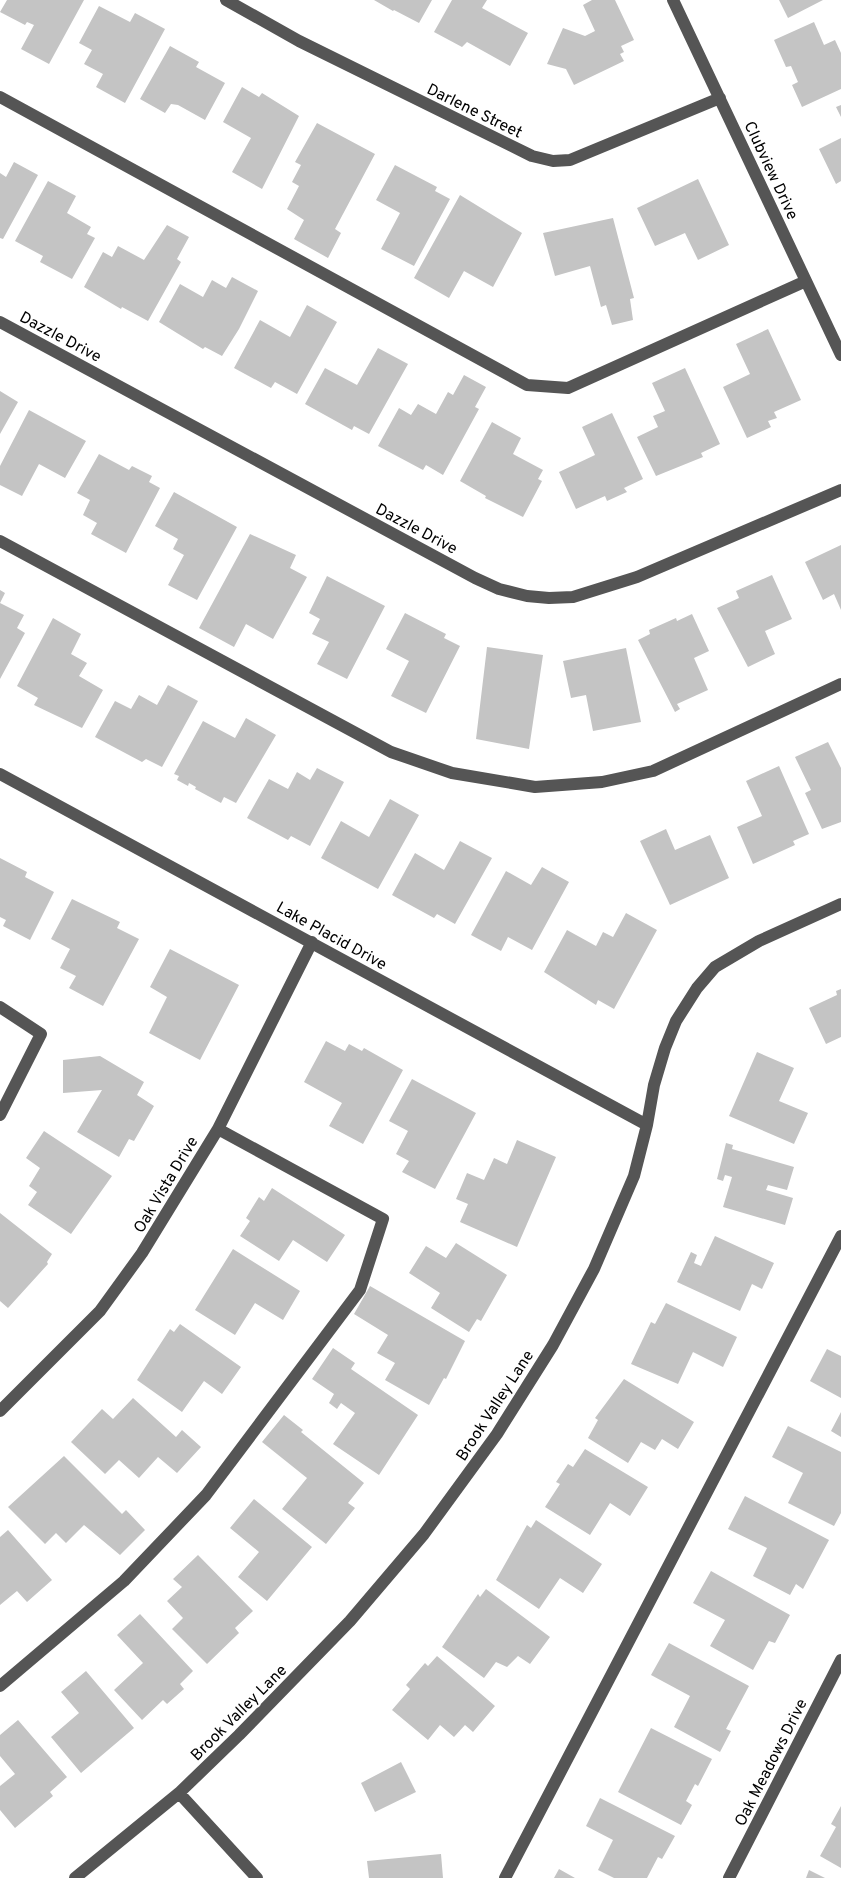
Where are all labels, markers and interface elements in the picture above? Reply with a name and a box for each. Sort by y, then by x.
street label: Darlene Street [423,80,525,144]
street label: Clubview Drive [739,118,802,223]
street label: Dazzle Drive [16,308,104,368]
street label: Dazzle Drive [372,500,460,560]
street label: Lake Placid Drive [272,898,390,975]
street label: Oak Vista Drive [130,1133,203,1237]
street label: Brook Valley Lane [452,1347,539,1465]
street label: Brook Valley Lane [187,1661,292,1766]
street label: Oak Meadows Drive [731,1696,813,1830]

